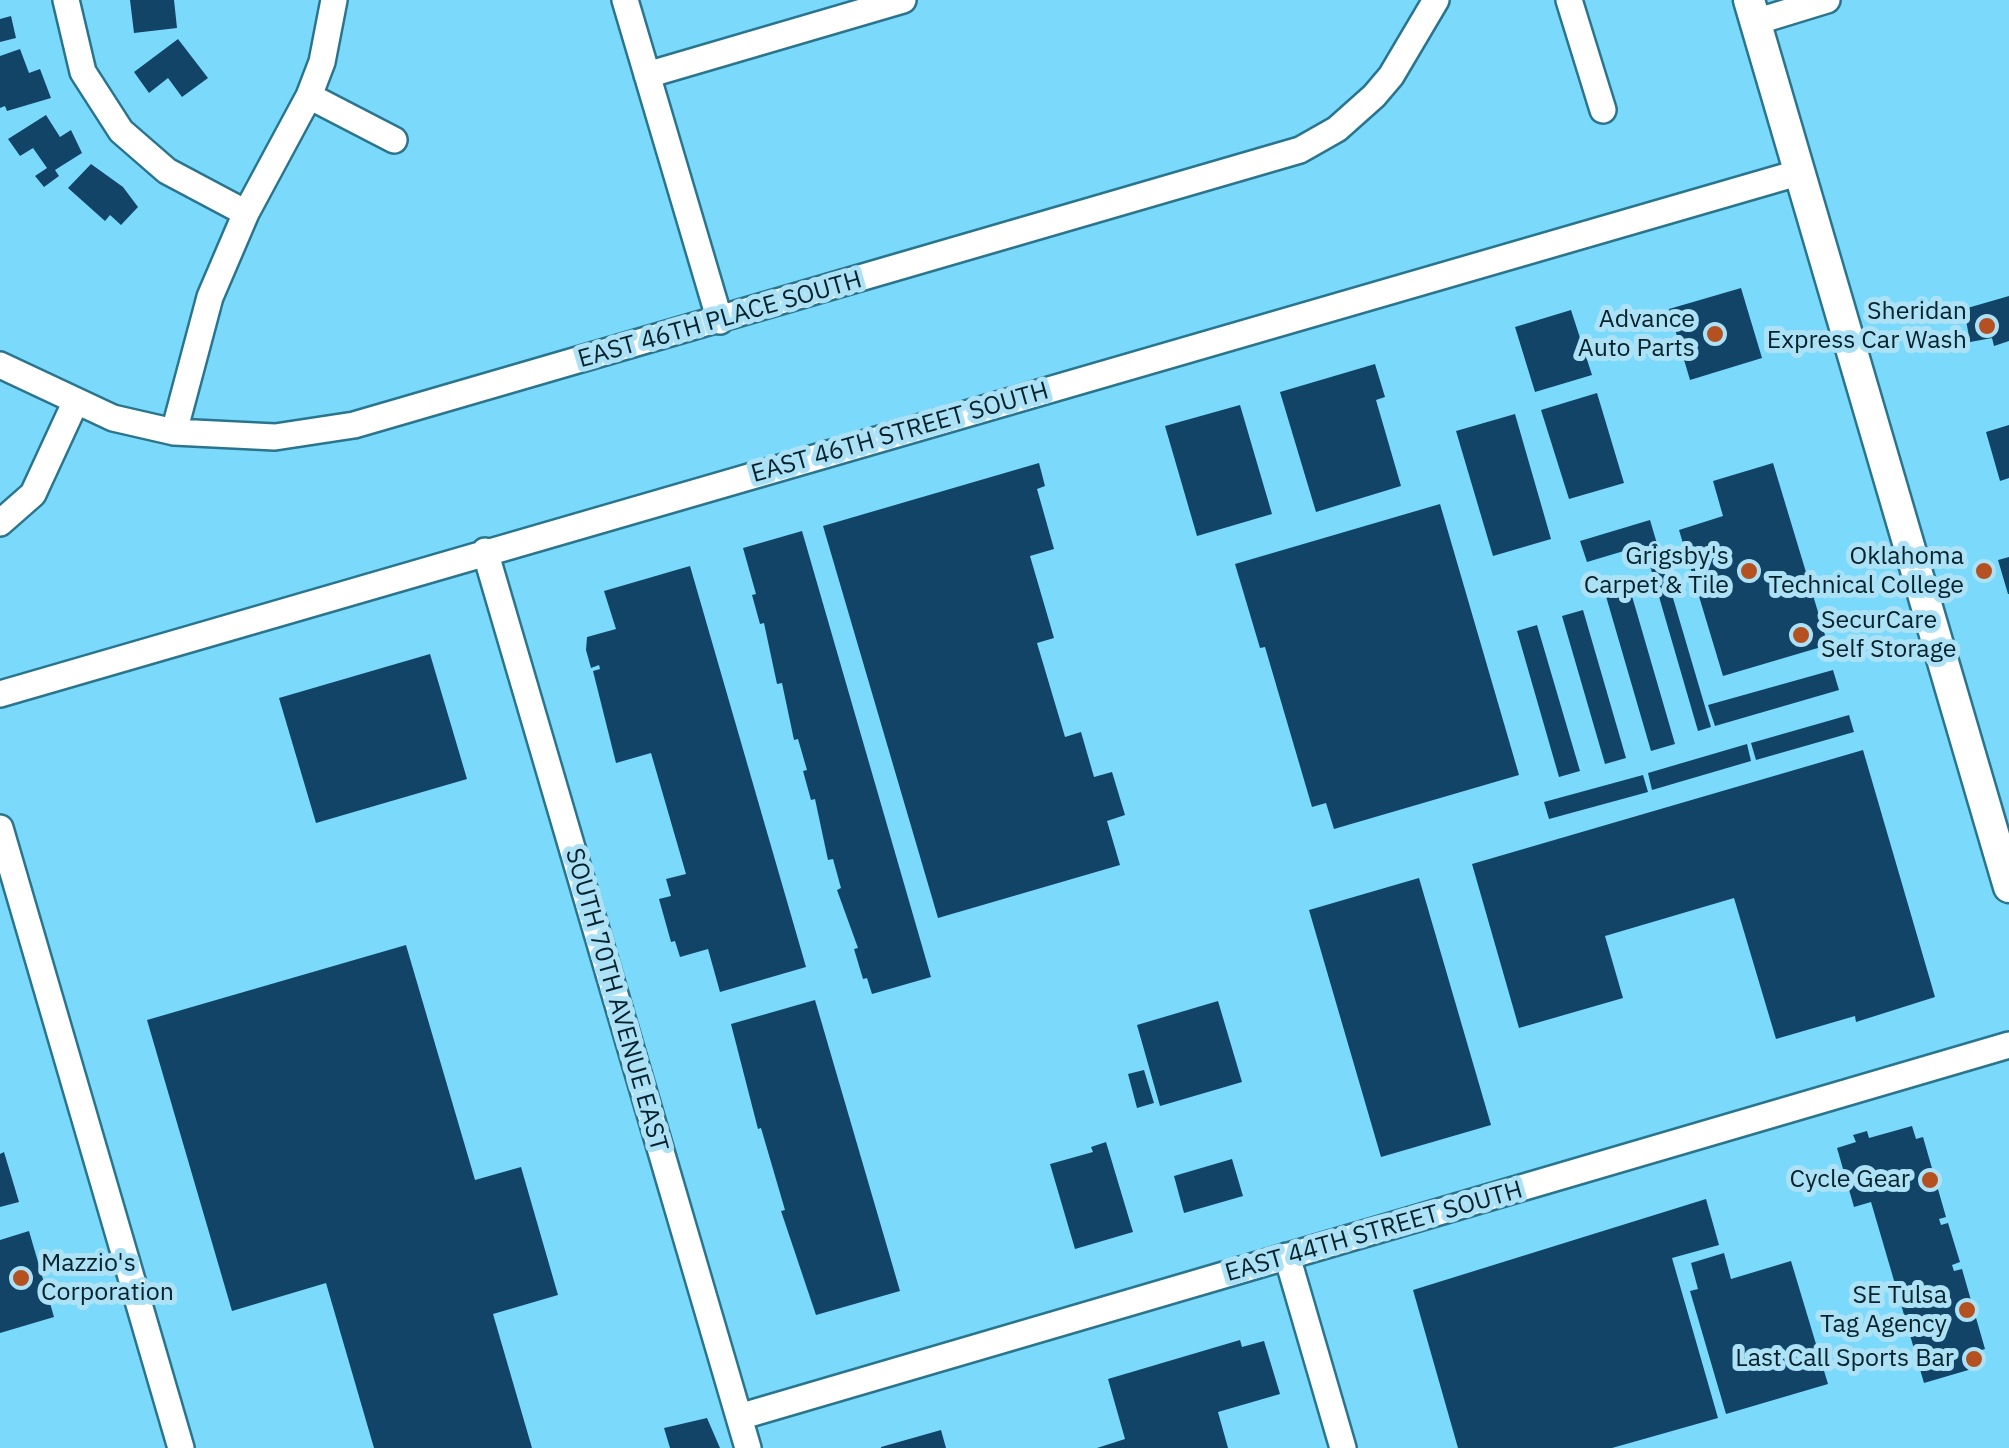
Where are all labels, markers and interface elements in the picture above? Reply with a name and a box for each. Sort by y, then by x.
street label: EAST 46TH PLACE SOUTH [575,265,865,375]
place label: Sheridan Express Car Wash [1767,297,1967,356]
place label: Advance Auto Parts [1578,305,1695,364]
marker: Sheridan Express Car Wash [1976,315,1998,337]
marker: Advance Auto Parts [1704,323,1726,345]
street label: EAST 46TH STREET SOUTH [748,376,1052,490]
place label: Grigsby's Carpet & Tile [1584,542,1729,601]
place label: Oklahoma Technical College [1768,542,1964,601]
marker: Grigsby's Carpet & Tile [1738,560,1760,582]
marker: Oklahoma Technical College [1973,560,1995,582]
place label: SecurCare Self Storage [1821,606,1956,665]
marker: SecurCare Self Storage [1790,624,1812,646]
street label: SOUTH 70TH AVENUE EAST [558,845,674,1155]
place label: Cycle Gear [1790,1165,1910,1195]
marker: Cycle Gear [1919,1169,1941,1191]
street label: EAST 44TH STREET SOUTH [1222,1175,1526,1289]
place label: Mazzio's Corporation [41,1249,174,1308]
marker: Mazzio's Corporation [10,1267,32,1289]
place label: SE Tulsa Tag Agency [1820,1281,1947,1340]
marker: SE Tulsa Tag Agency [1956,1299,1978,1321]
place label: Last Call Sports Bar [1735,1344,1954,1374]
marker: Last Call Sports Bar [1963,1348,1985,1370]

